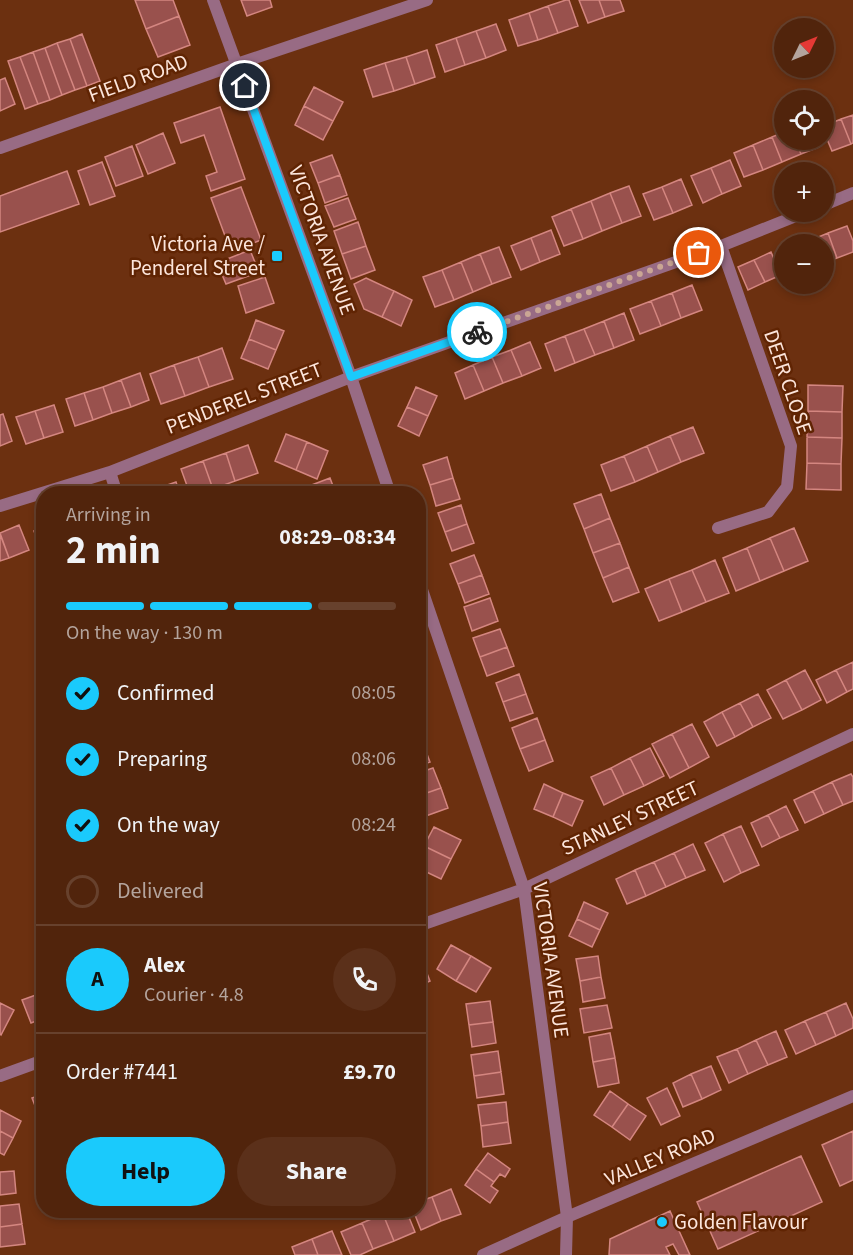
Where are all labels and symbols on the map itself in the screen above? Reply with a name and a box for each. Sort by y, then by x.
north arrow [774,18,834,78]
street label: FIELD ROAD [84,46,192,110]
pin [219,60,270,111]
street label: VICTORIA AVENUE [281,161,363,319]
pin [673,227,724,278]
place label: Victoria Ave / Penderel Street [130,229,266,283]
marker: Victoria Ave / Penderel Street [270,249,284,263]
courier [447,302,507,362]
street label: DEER CLOSE [756,326,820,438]
street label: PENDEREL STREET [161,354,327,442]
street label: STANLEY STREET [556,773,704,863]
street label: VICTORIA AVENUE [525,880,577,1040]
street label: VALLEY ROAD [600,1120,720,1194]
place label: Golden Flavour [674,1207,808,1237]
marker: Golden Flavour [655,1215,669,1229]

